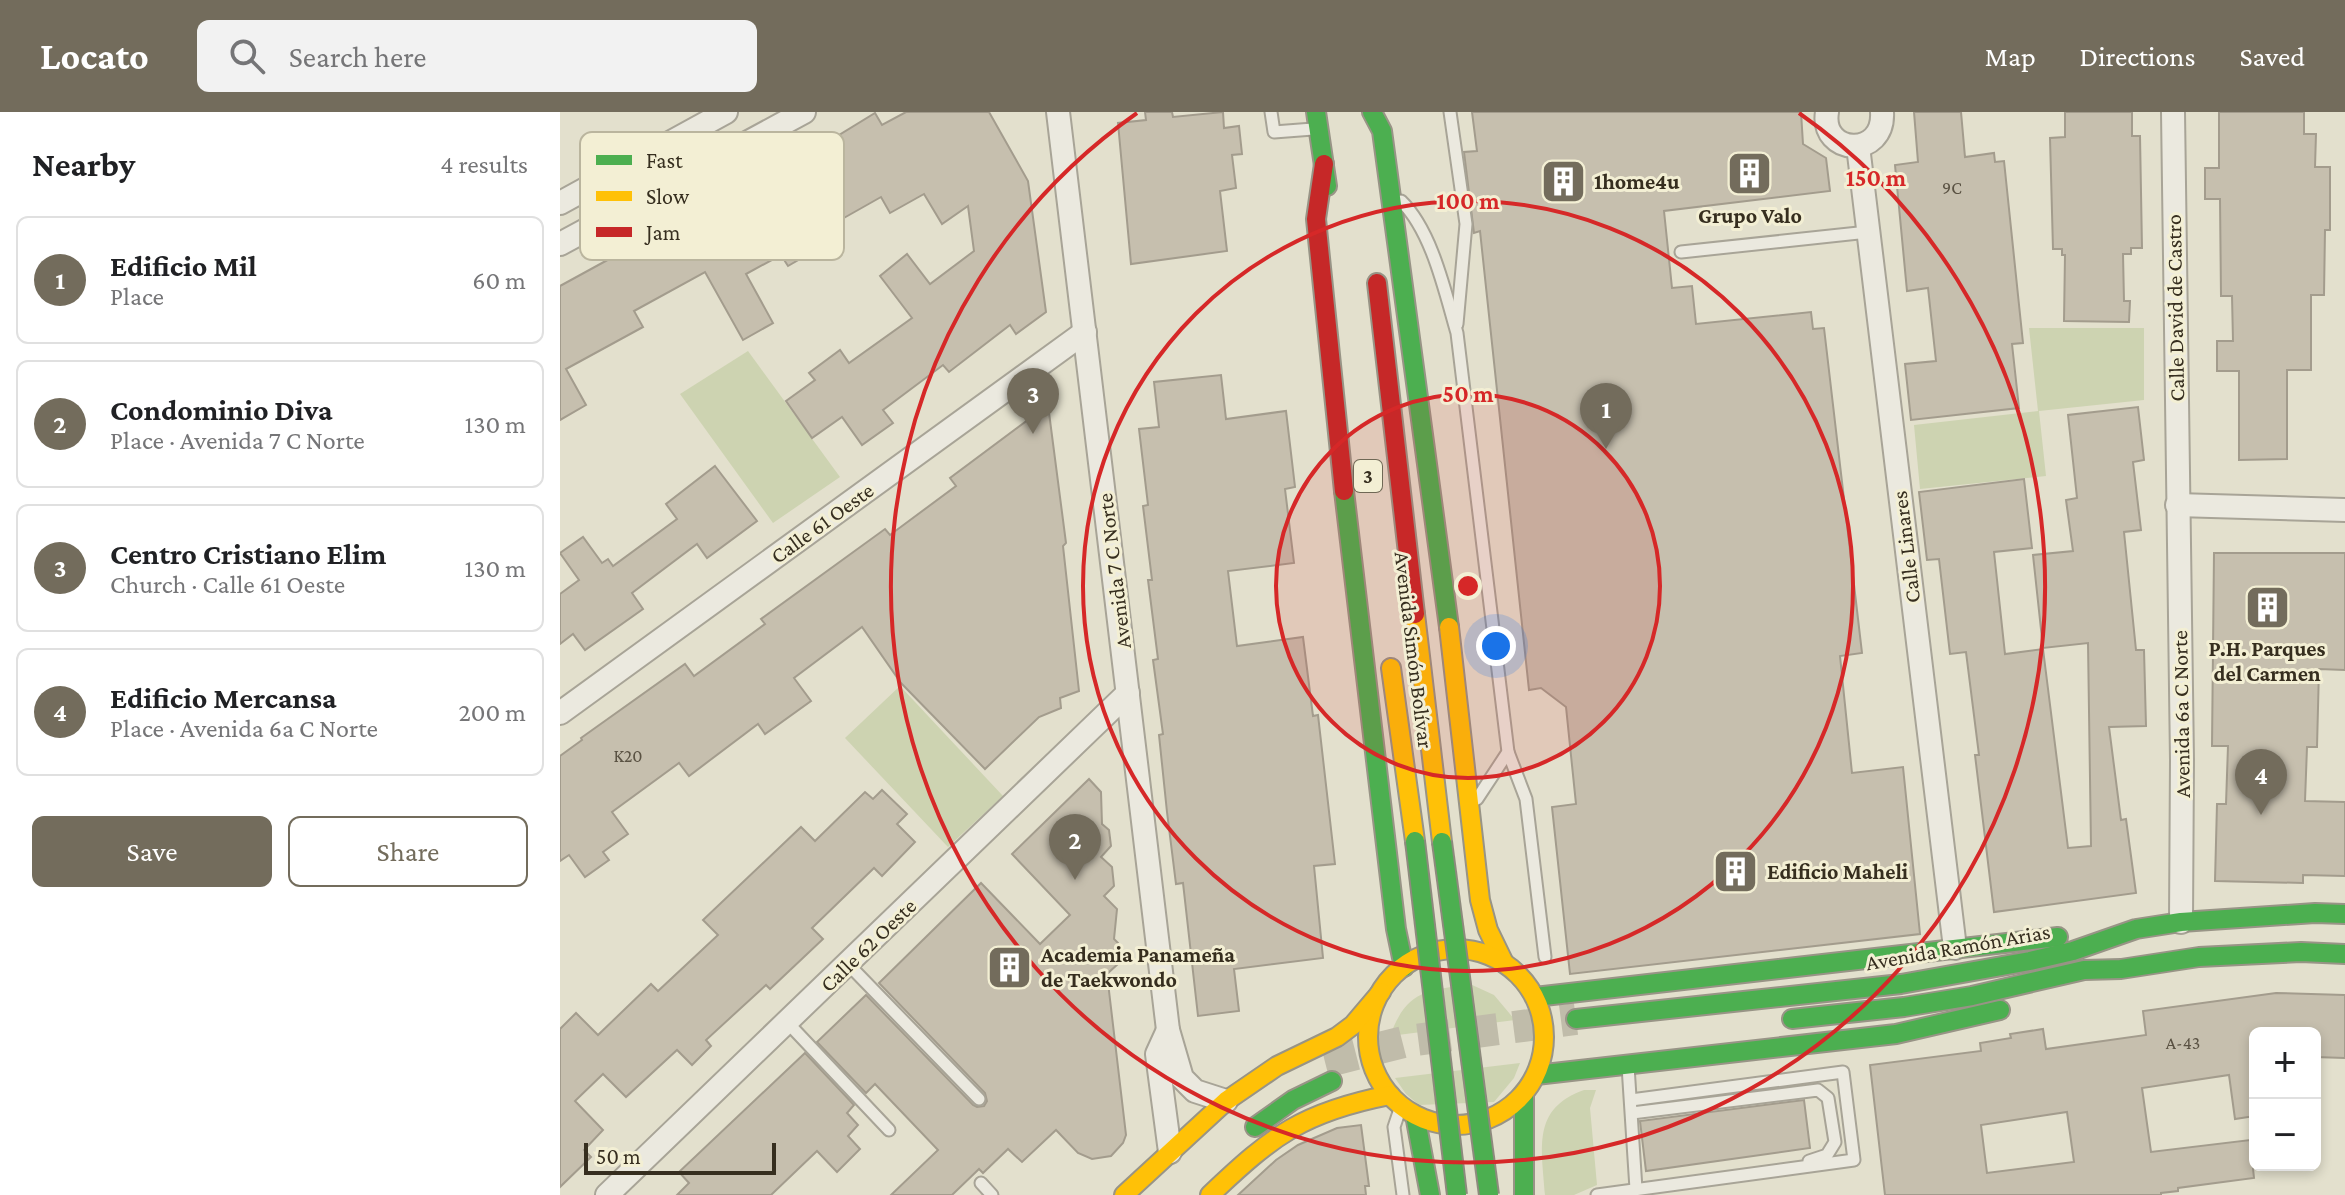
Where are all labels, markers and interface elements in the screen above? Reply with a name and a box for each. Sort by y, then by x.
search box [197,20,757,92]
icon: search [225,34,269,78]
text: Locato [40,35,149,77]
text: Search here [289,40,427,73]
text: Map [1985,41,2036,72]
text: Directions [2080,41,2195,72]
text: Saved [2239,41,2305,72]
legend [580,132,844,260]
text: Nearby [32,146,135,183]
text: Fast [646,148,683,173]
text: 4 results [440,150,528,179]
building icon: Grupo Valo [1726,150,1774,198]
building icon: 1home4u [1539,157,1587,205]
text: 150 m [1846,164,1907,191]
place label: 1home4u [1594,169,1680,194]
house number: 9C [1942,178,1962,198]
text: Slow [646,184,690,209]
text: 100 m [1436,187,1500,214]
place label: Grupo Valo [1698,203,1802,228]
street label: Calle David de Castro [2161,214,2189,402]
text: Jam [644,220,681,245]
text: Edificio Mil [110,249,257,282]
text: 1 [55,266,65,295]
text: 60 m [472,266,526,295]
text: Place [110,282,164,311]
pin: 3 [1007,368,1059,434]
text: 50 m [1442,380,1494,407]
pin: 1 [1580,383,1632,449]
text: Condominio Diva [110,393,333,426]
text: 2 [53,410,67,439]
text: 130 m [465,410,526,439]
text: Place · Avenida 7 C Norte [110,426,365,455]
road number: 3 [1354,460,1382,492]
street label: Calle 61 Oeste [766,477,878,569]
street label: Calle Linares [1887,489,1925,605]
street label: Avenida 7 C Norte [1092,492,1136,650]
text: Centro Cristiano Elim [110,537,386,570]
street label: Avenida Simón Bolívar [1390,550,1439,750]
text: 3 [54,554,66,583]
text: 130 m [465,554,526,583]
text: Church · Calle 61 Oeste [110,570,345,599]
centre of rings [1454,572,1482,600]
building icon: P.H. Parques del Carmen [2243,583,2291,631]
your location [1476,626,1516,666]
street label: Avenida 6a C Norte [2167,630,2195,798]
place label: P.H. Parques del Carmen [2208,636,2326,686]
text: Edificio Mercansa [110,681,337,714]
text: 4 [53,698,67,727]
text: 200 m [458,698,526,727]
text: Place · Avenida 6a C Norte [110,714,378,743]
house number: K20 [613,746,643,766]
pin: 4 [2235,749,2287,815]
pin: 2 [1049,814,1101,880]
button: Save [32,816,272,887]
button: Share [288,816,528,887]
building icon: Edificio Maheli [1712,847,1760,895]
place label: Edificio Maheli [1767,859,1909,884]
street label: Calle 62 Oeste [815,893,921,997]
street label: Avenida Ramón Arias [1864,918,2052,976]
place label: Academia Panameña de Taekwondo [1040,942,1235,992]
building icon: Academia Panameña de Taekwondo [986,943,1034,991]
map controls [2249,1027,2321,1171]
button: + [2249,1027,2321,1099]
house number: A-43 [2166,1033,2200,1053]
button: − [2249,1099,2321,1171]
scale bar [584,1139,776,1175]
text: 50 m [596,1144,641,1169]

